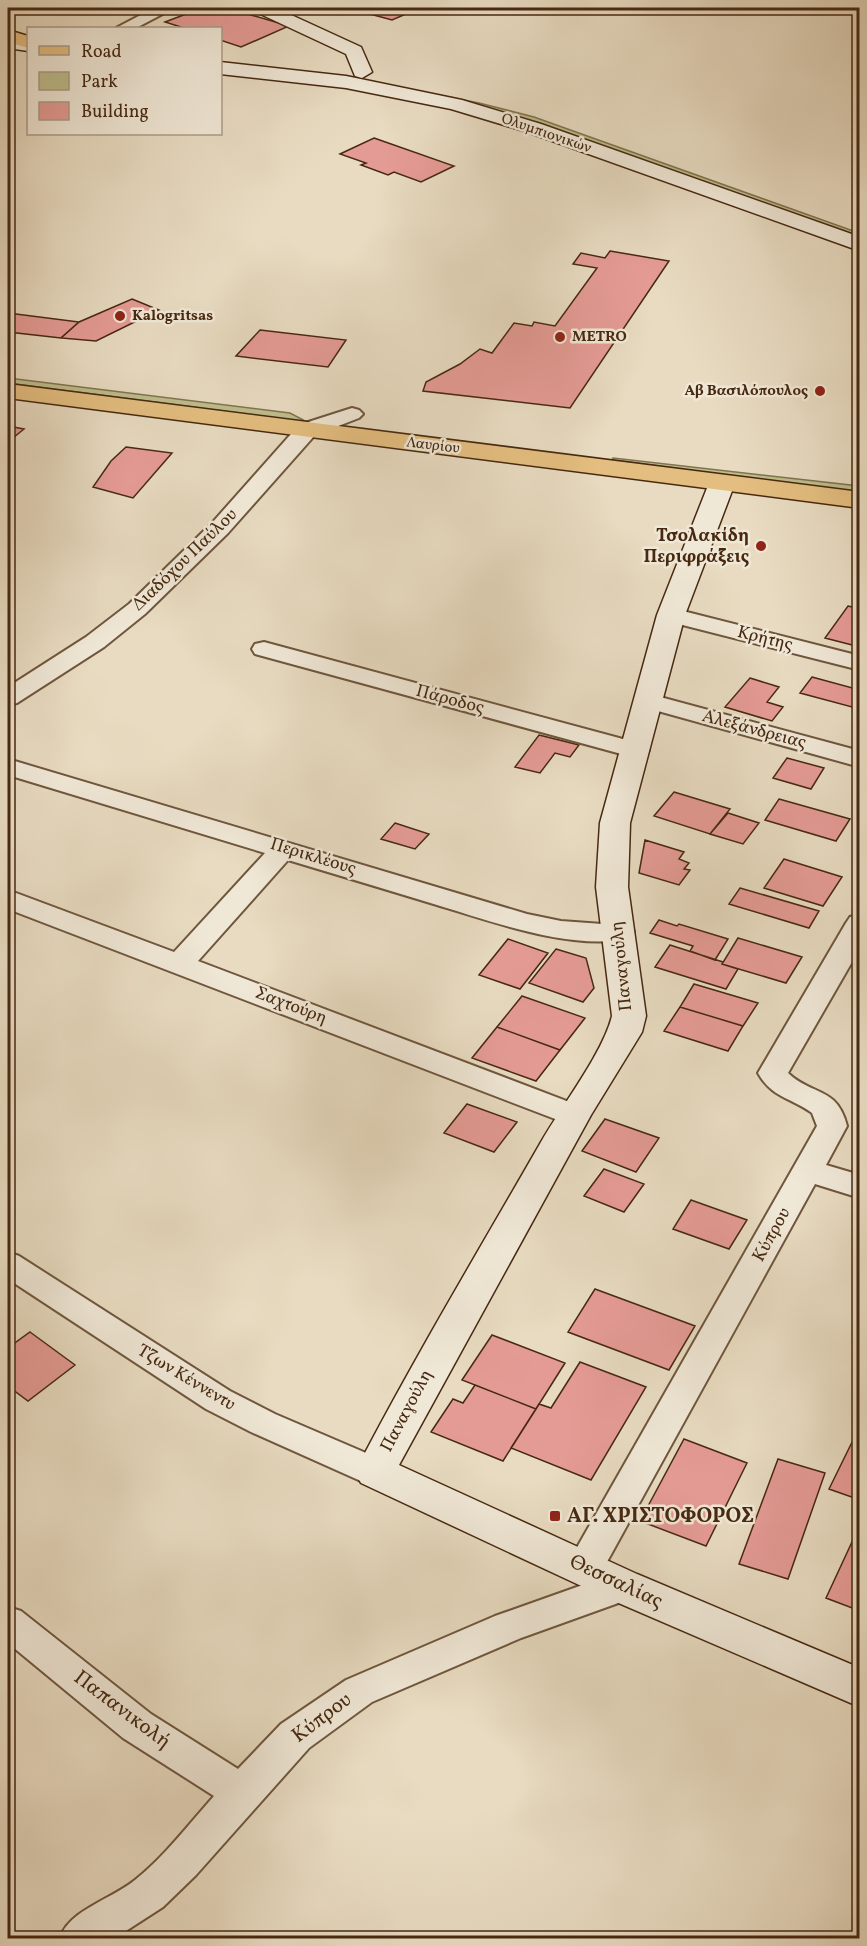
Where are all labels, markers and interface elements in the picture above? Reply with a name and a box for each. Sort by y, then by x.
legend [27,27,222,135]
text: Road [81,40,122,65]
text: Park [81,70,118,95]
text: Building [81,100,149,125]
street label: Ολυμπιονικών [498,109,594,159]
place label: Kalogritsas [132,306,213,327]
marker: Kalogritsas [113,309,127,323]
place label: METRO [572,327,627,348]
marker: METRO [553,330,567,344]
place label: Αβ Βασιλόπουλος [684,381,808,402]
marker: Αβ Βασιλόπουλος [813,384,827,398]
street label: Λαυρίου [405,432,461,460]
street label: Διαδόχου Παύλου [127,503,243,617]
place label: Τσολακίδη Περιφράξεις [643,524,749,570]
marker: Τσολακίδη Περιφράξεις [754,539,768,553]
street label: Κρήτης [734,620,796,658]
street label: Πάροδος [413,679,487,721]
street label: Αλεξάνδρειας [699,704,809,756]
street label: Περικλέους [267,832,359,882]
street label: Παναγούλη [605,920,639,1012]
street label: Σαχτούρη [251,981,331,1031]
street label: Κύπρου [747,1203,797,1267]
street label: Τζων Κέννεντυ [132,1339,240,1417]
street label: Παναγούλη [375,1365,439,1457]
place label: ΑΓ. ΧΡΙΣΤΟΦΟΡΟΣ [567,1502,754,1531]
marker: ΑΓ. ΧΡΙΣΤΟΦΟΡΟΣ [548,1509,562,1523]
street label: Θεσσαλίας [564,1548,668,1616]
street label: Παπανικολή [67,1664,177,1756]
street label: Κύπρου [286,1686,358,1750]

